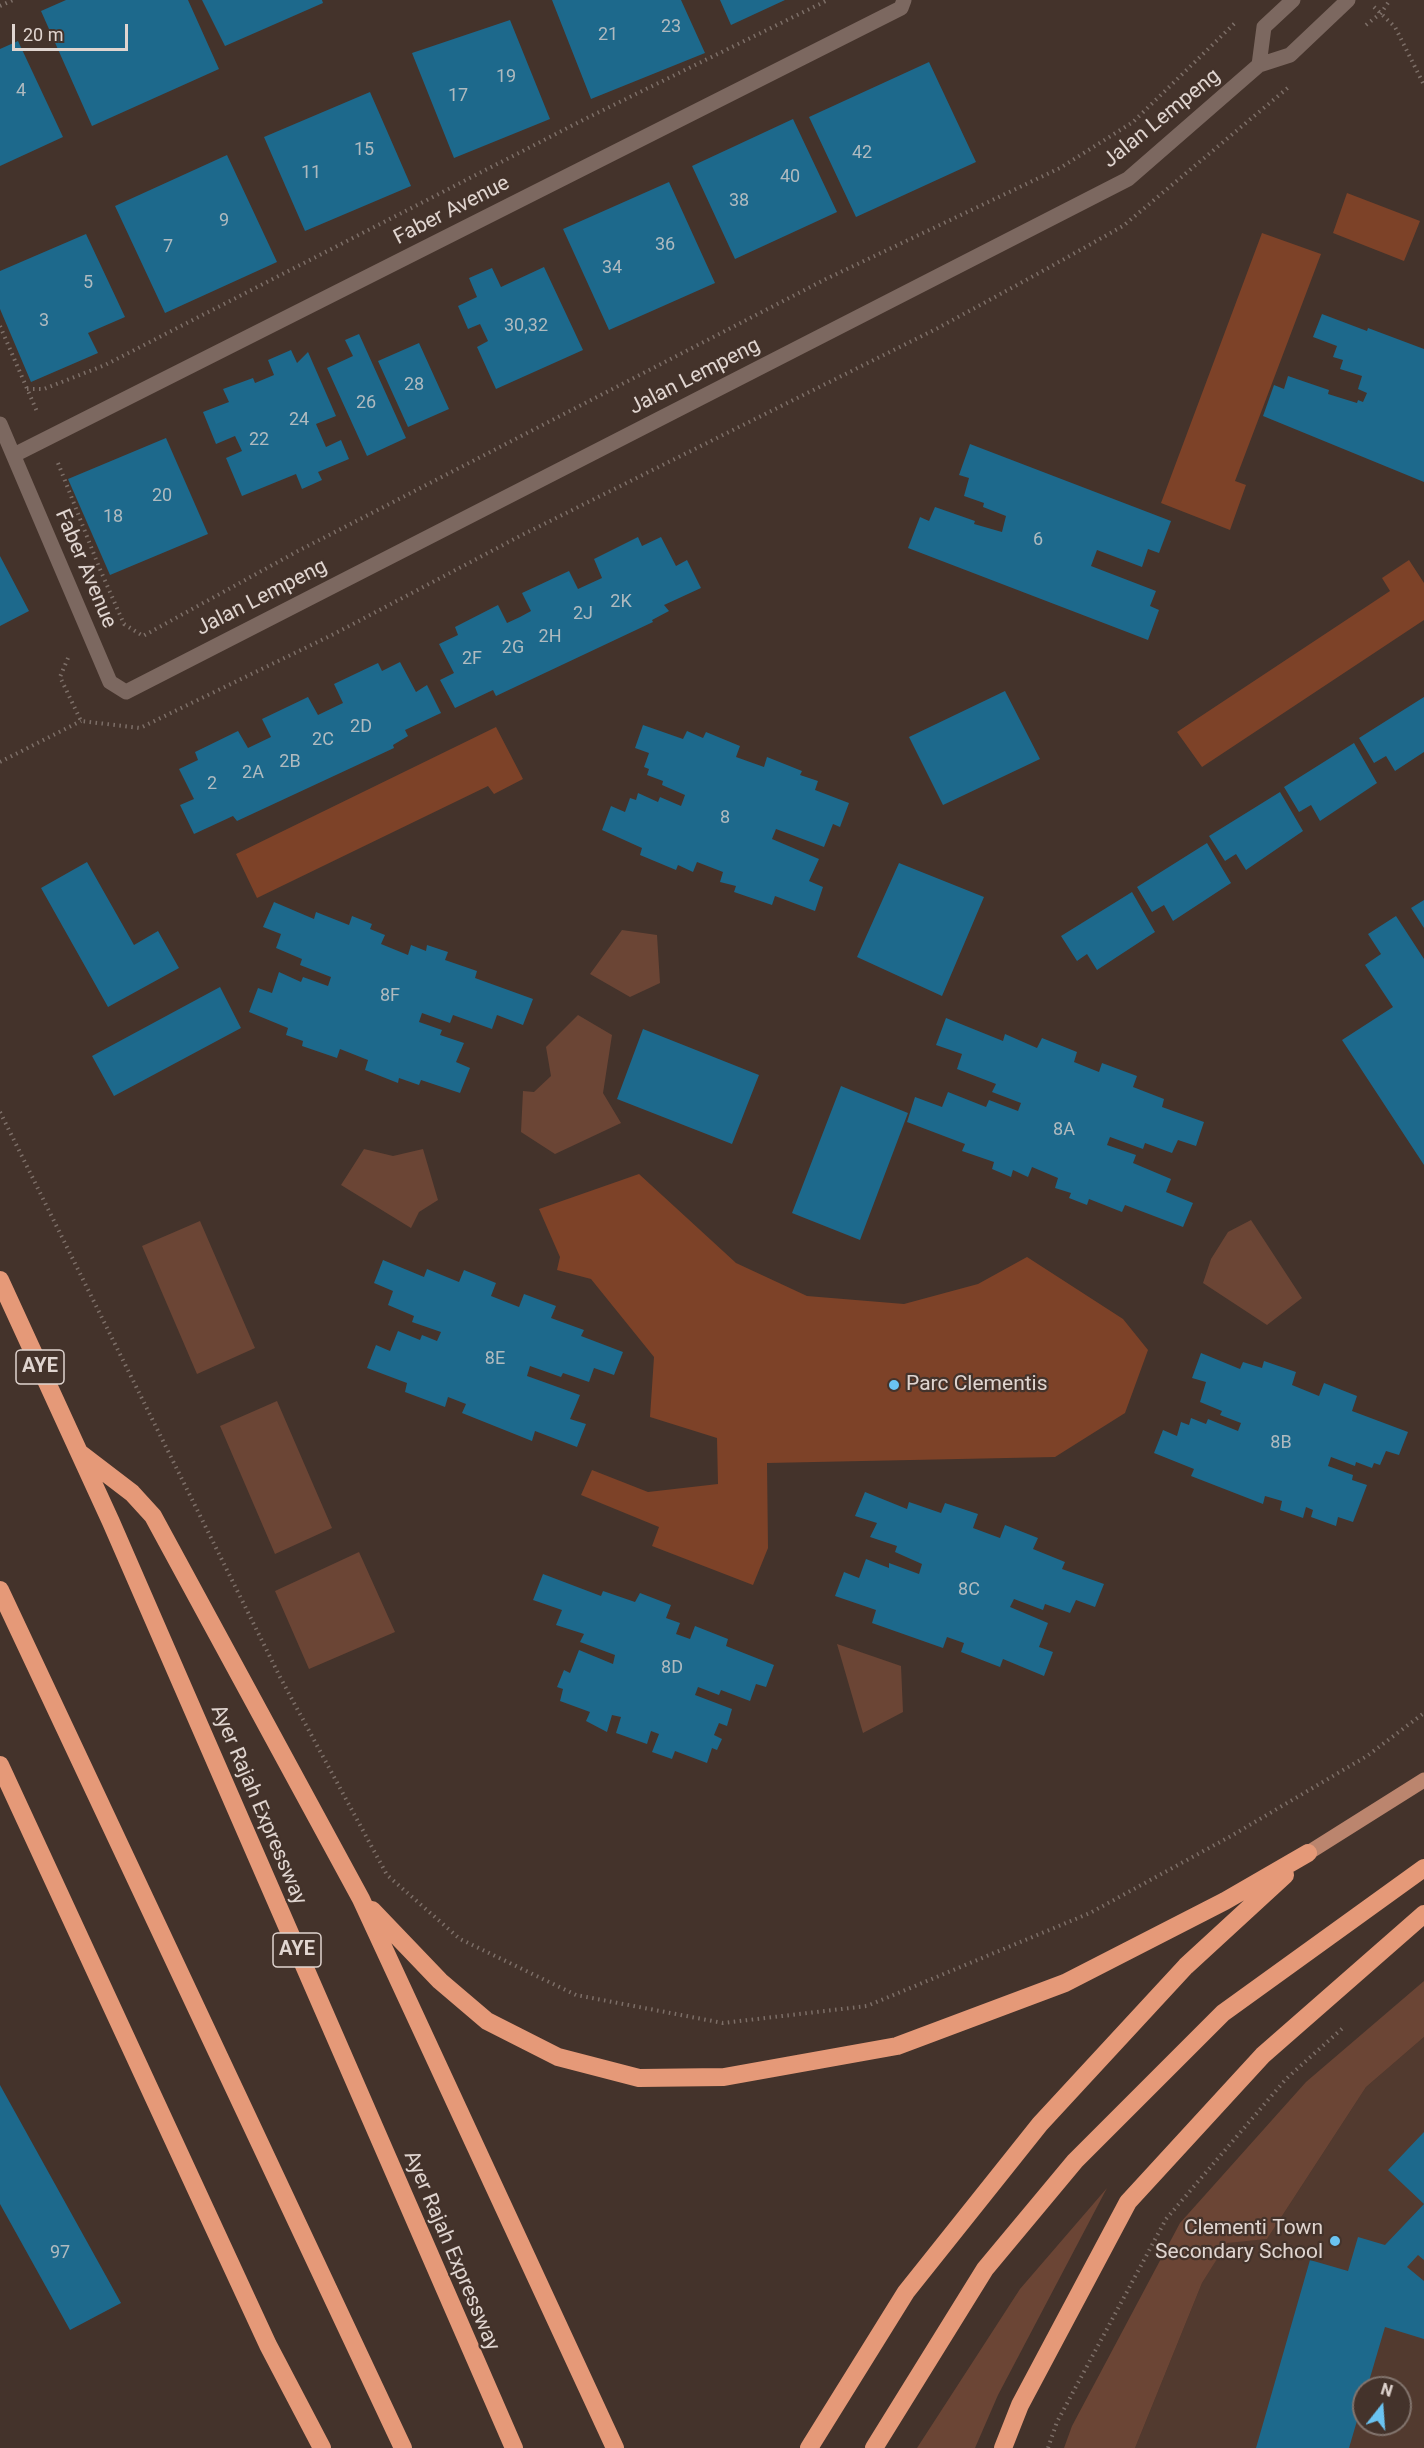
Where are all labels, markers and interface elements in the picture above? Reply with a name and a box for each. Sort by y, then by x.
scale bar [15,12,130,50]
house number: 23 [661,16,681,38]
text: 20 m [23,24,63,45]
house number: 21 [598,24,618,46]
street label: Jalan Lempeng [1098,64,1226,174]
house number: 19 [496,66,516,88]
house number: 4 [16,80,26,102]
house number: 17 [448,85,468,107]
house number: 15 [354,139,374,161]
house number: 42 [852,142,872,164]
house number: 11 [301,162,321,184]
house number: 40 [780,166,800,188]
street label: Faber Avenue [390,171,514,251]
house number: 38 [729,190,749,212]
house number: 9 [219,210,229,232]
house number: 36 [655,234,675,256]
house number: 7 [163,236,173,258]
house number: 34 [602,257,622,279]
house number: 5 [83,272,93,294]
house number: 3 [39,310,49,332]
house number: 30,32 [504,315,548,337]
street label: Jalan Lempeng [625,333,765,421]
house number: 28 [404,374,424,396]
house number: 26 [356,392,376,414]
house number: 24 [289,409,309,431]
house number: 22 [249,429,269,451]
house number: 20 [152,485,172,507]
street label: Faber Avenue [49,506,121,632]
house number: 18 [103,506,123,528]
house number: 6 [1033,529,1043,551]
street label: Jalan Lempeng [192,554,332,642]
house number: 2K [610,591,632,613]
house number: 2J [573,603,593,625]
house number: 2H [539,626,561,648]
house number: 2G [502,637,524,659]
house number: 2F [462,648,482,670]
house number: 2D [350,716,372,738]
house number: 2C [312,729,334,751]
house number: 2B [279,751,301,773]
house number: 2A [242,762,264,784]
house number: 2 [207,773,217,795]
house number: 8 [720,807,730,829]
house number: 8F [380,985,400,1007]
house number: 8A [1053,1119,1075,1141]
house number: 8E [485,1348,505,1370]
road number: AYE [16,1350,64,1384]
place label: Parc Clementis [906,1372,1048,1398]
marker: Parc Clementis [887,1378,901,1392]
house number: 8B [1270,1432,1292,1454]
house number: 8C [958,1579,980,1601]
house number: 8D [661,1657,683,1679]
street label: Ayer Rajah Expressway [204,1701,312,1909]
road number: AYE [273,1933,321,1967]
street label: Ayer Rajah Expressway [397,2147,505,2355]
place label: Clementi Town Secondary School [1155,2216,1323,2266]
marker: Clementi Town Secondary School [1328,2234,1342,2248]
house number: 97 [50,2242,70,2264]
north arrow [1352,2376,1412,2436]
text: N [1379,2379,1395,2401]

